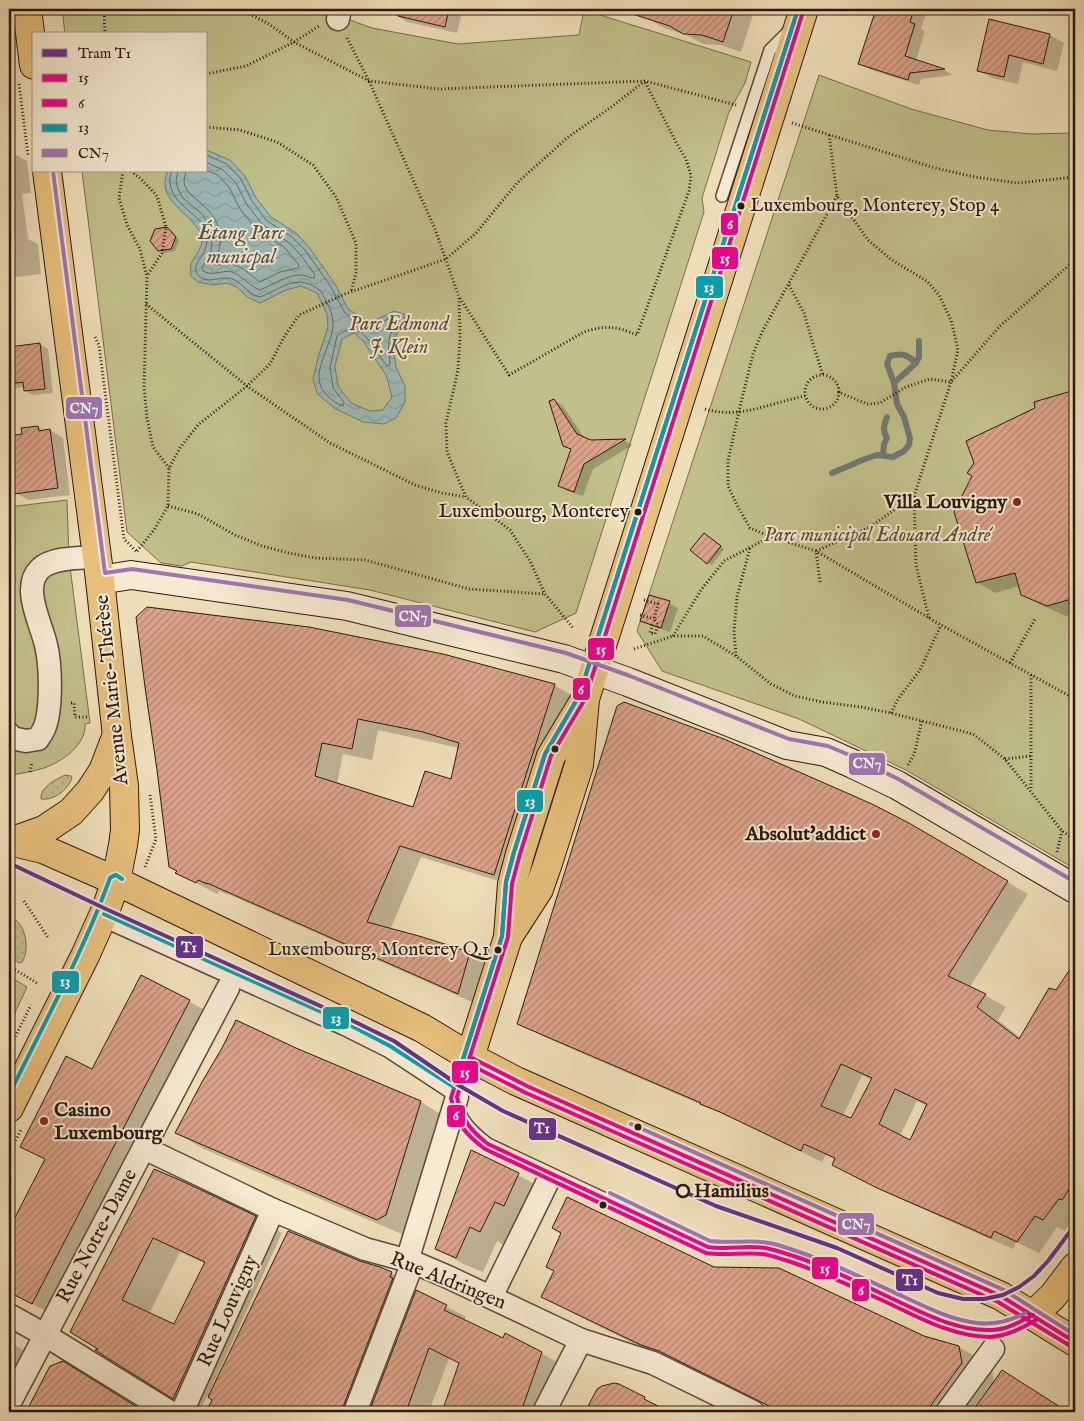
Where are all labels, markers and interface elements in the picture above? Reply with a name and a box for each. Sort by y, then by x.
legend [32,32,208,172]
text: Tram T1 [78,44,131,63]
text: 15 [78,68,90,87]
text: 6 [78,94,85,113]
text: 13 [78,118,89,137]
text: CN7 [78,144,109,163]
place label: Luxembourg, Monterey, Stop 4 [750,194,1000,218]
marker: Luxembourg, Monterey, Stop 4 [736,201,746,211]
line badge: 6 [720,212,739,236]
text: 6 [727,216,734,234]
water label: Étang Parc municpal [197,219,285,271]
line badge: 15 [711,246,739,270]
text: 15 [720,250,730,268]
line badge: 13 [695,275,724,299]
text: 13 [704,279,714,297]
park label: Parc Edmond J. Klein [349,312,450,360]
line badge: CN7 [65,396,103,420]
text: CN7 [70,400,99,418]
place label: Villa Louvigny [883,490,1008,515]
marker: Villa Louvigny [1011,496,1023,508]
place label: Luxembourg, Monterey [438,500,630,524]
marker: Luxembourg, Monterey [633,507,643,517]
park label: Parc municipal Edouard André [764,523,994,548]
street label: Avenue Marie-Thérèse [90,594,135,787]
line badge: CN7 [394,604,432,628]
text: CN7 [399,608,428,626]
line badge: 15 [587,637,615,661]
text: 15 [596,641,606,659]
line badge: 6 [572,677,591,701]
text: 6 [578,681,585,699]
unlabelled marker [550,744,560,754]
line badge: CN7 [848,752,886,776]
text: CN7 [853,755,882,773]
line badge: 13 [516,789,544,813]
text: 13 [525,793,535,811]
place label: Absolut'addict [744,822,866,847]
marker: Absolut'addict [870,828,882,840]
line badge: T1 [175,935,204,959]
place label: Luxembourg, Monterey Q.1 [268,938,492,962]
text: T1 [180,939,197,957]
marker: Luxembourg, Monterey Q.1 [493,945,503,955]
line badge: 13 [51,970,80,994]
text: 13 [60,973,70,991]
line badge: 13 [322,1006,350,1030]
text: 13 [331,1010,341,1028]
line badge: 15 [451,1060,479,1084]
text: 15 [460,1064,470,1082]
place label: Casino Luxembourg [54,1098,164,1146]
line badge: 6 [446,1104,466,1128]
text: 6 [453,1107,460,1125]
marker: Casino Luxembourg [38,1115,50,1127]
line badge: T1 [528,1117,557,1141]
text: T1 [533,1120,550,1138]
unlabelled marker [633,1122,643,1132]
street label: Rue Notre-Dame [51,1165,143,1307]
place label: Hamilius [694,1179,769,1204]
marker: Hamilius [676,1184,690,1198]
unlabelled marker [598,1200,608,1210]
line badge: CN7 [837,1212,875,1236]
text: CN7 [842,1216,871,1234]
street label: Rue Aldringen [386,1246,510,1316]
street label: Rue Louvigny [192,1251,264,1371]
line badge: 15 [811,1256,839,1280]
text: 15 [820,1260,830,1278]
line badge: T1 [895,1268,924,1292]
text: T1 [901,1272,918,1290]
line badge: 6 [851,1278,870,1302]
text: 6 [858,1282,865,1300]

